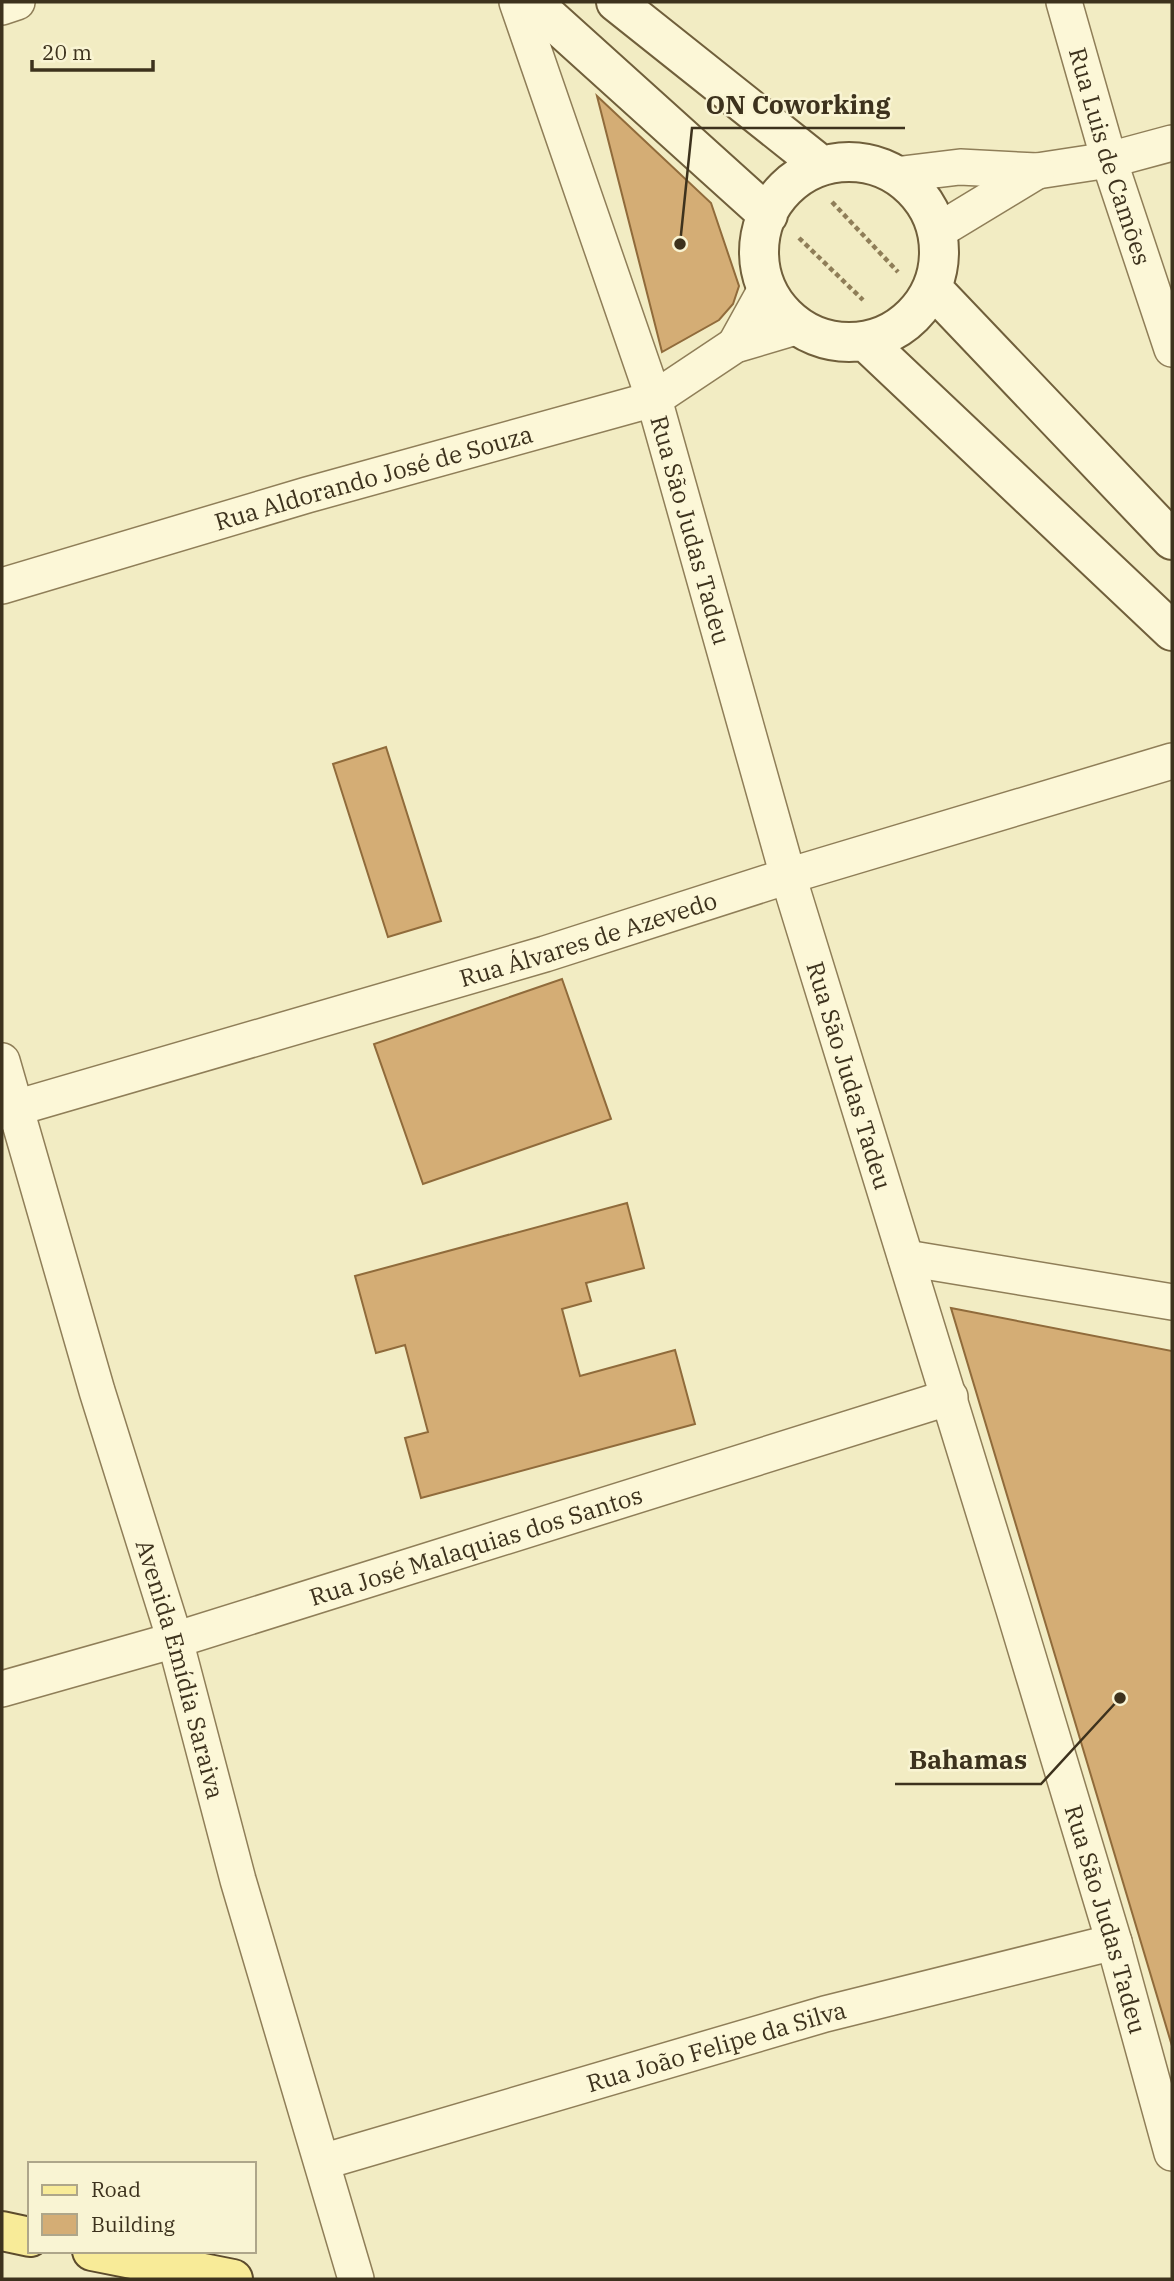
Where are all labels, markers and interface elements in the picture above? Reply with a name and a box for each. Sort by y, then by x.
scale bar [32,28,152,72]
text: 20 m [42,38,92,66]
street label: Rua Luis de Camões [1062,44,1159,269]
callout: ON Coworking [692,81,905,128]
text: ON Coworking [705,87,891,121]
street label: Rua São Judas Tadeu [643,412,738,648]
street label: Rua Aldorando José de Souza [210,417,536,538]
street label: Rua Álvares de Azevedo [456,884,721,994]
street label: Rua São Judas Tadeu [799,957,900,1193]
street label: Rua José Malaquias dos Santos [305,1478,646,1613]
street label: Avenida Emídia Saraiva [128,1535,232,1803]
callout: Bahamas [895,1737,1041,1784]
text: Bahamas [909,1742,1027,1776]
street label: Rua São Judas Tadeu [1058,1801,1154,2037]
street label: Rua João Felipe da Silva [583,1993,850,2099]
legend [28,2162,256,2253]
text: Road [91,2175,141,2203]
text: Building [91,2210,176,2238]

